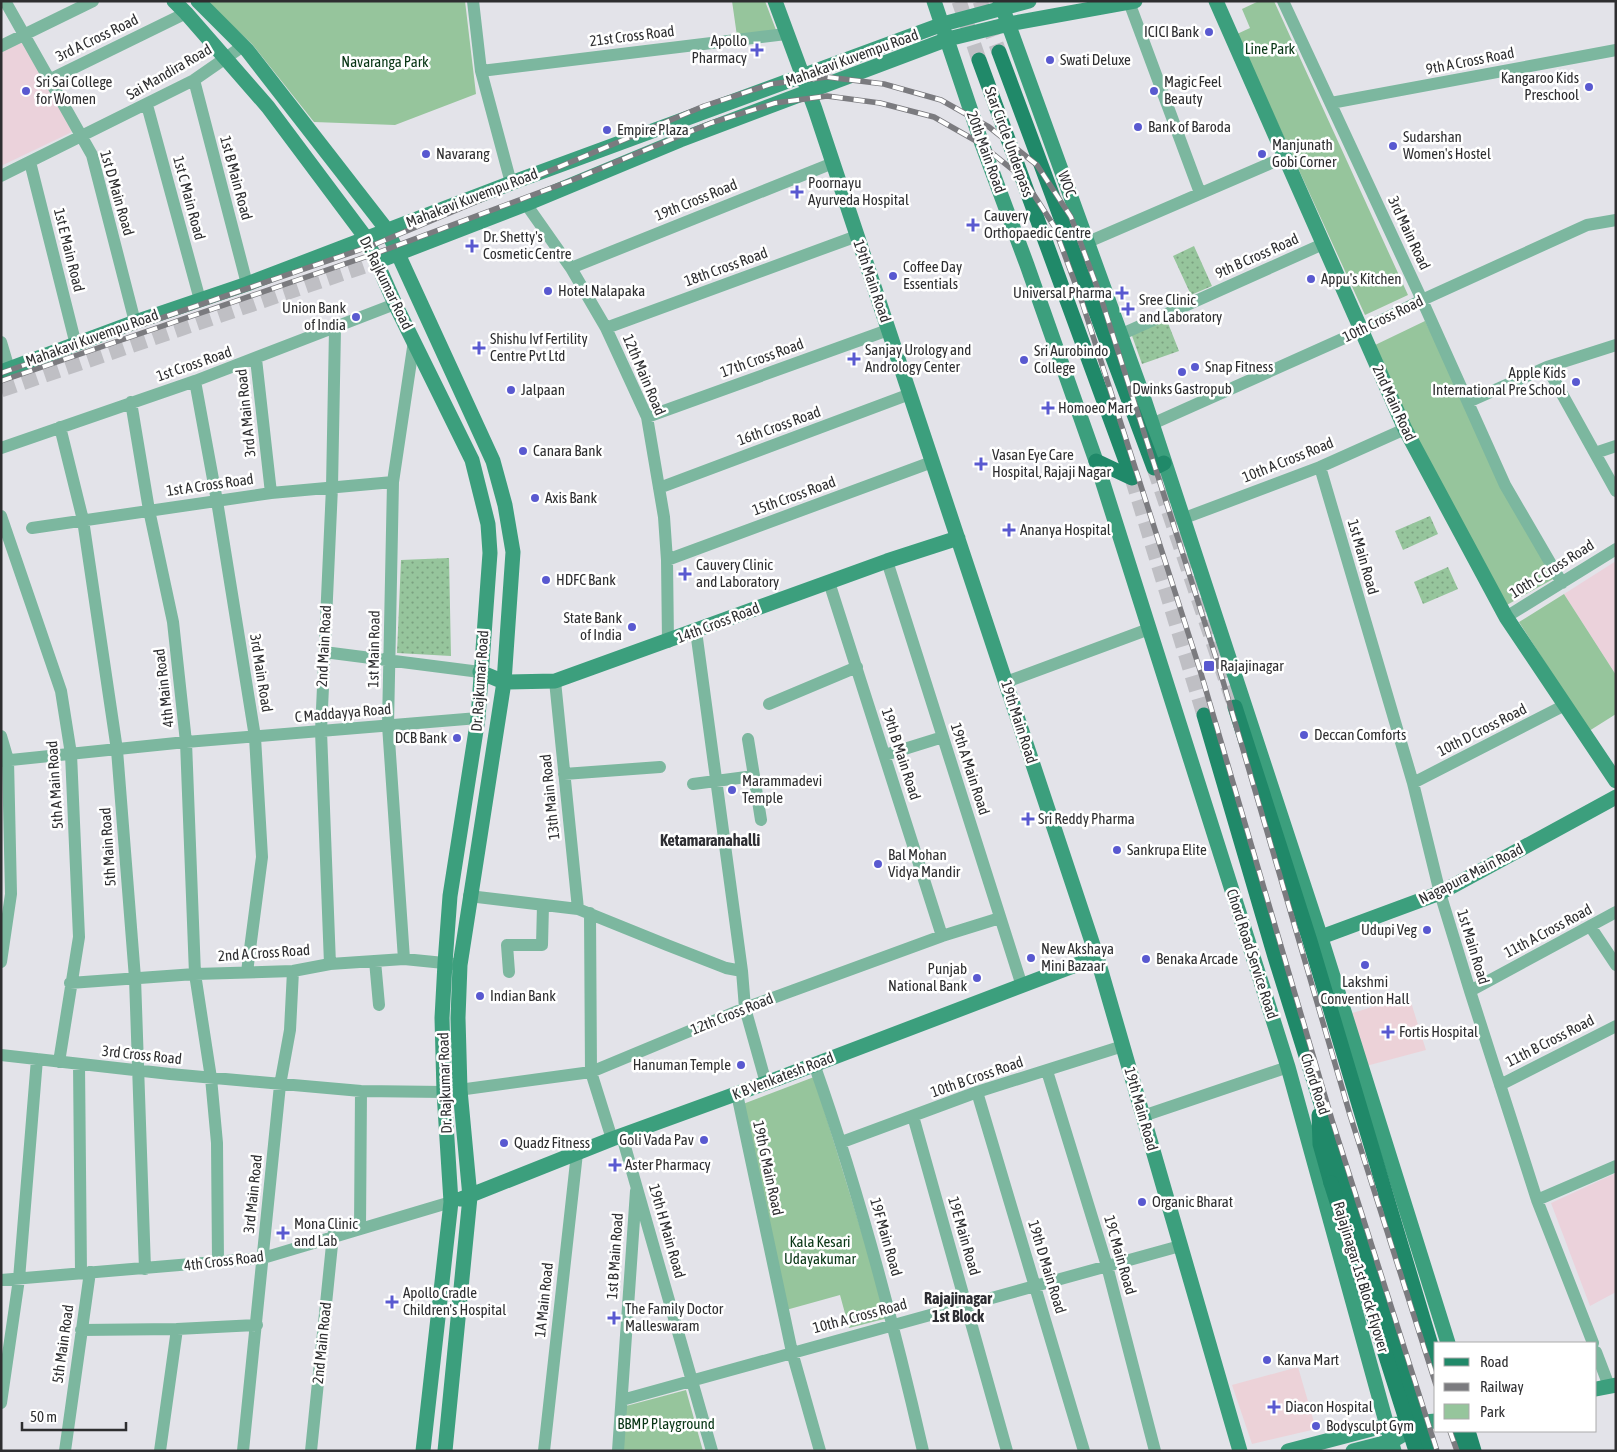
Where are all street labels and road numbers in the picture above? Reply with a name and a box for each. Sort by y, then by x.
street label: 3rd A Cross Road [53,10,141,65]
street label: 21st Cross Road [589,22,675,49]
street label: Mahakavi Kuvempu Road [783,26,920,89]
street label: Sai Mandira Road [123,40,214,103]
street label: 9th A Cross Road [1424,44,1516,77]
street label: Star Circle Underpass [982,84,1037,199]
street label: 20th Main Road [964,108,1009,195]
street label: 1st B Main Road [217,134,256,222]
street label: 1st D Main Road [97,148,138,237]
street label: 1st C Main Road [170,154,209,242]
street label: Mahakavi Kuvempu Road [404,165,540,230]
street label: WOC [1055,169,1080,199]
street label: 19th Cross Road [652,175,739,224]
street label: 3rd Main Road [1385,193,1434,272]
street label: 1st E Main Road [51,206,88,293]
street label: 9th B Cross Road [1213,230,1301,281]
street label: Dr. Rajkumar Road [357,233,416,332]
street label: 19th Main Road [850,237,895,324]
street label: 18th Cross Road [682,244,770,289]
street label: 10th Cross Road [1340,292,1426,345]
street label: Mahakavi Kuvempu Road [23,306,160,369]
street label: 12th Main Road [620,332,669,418]
street label: 17th Cross Road [718,335,806,380]
street label: 1st Cross Road [154,343,234,384]
street label: 2nd Main Road [1369,362,1419,444]
street label: 3rd A Main Road [232,368,259,458]
street label: 16th Cross Road [735,403,823,448]
street label: 10th A Cross Road [1240,434,1336,486]
street label: 1st A Cross Road [165,470,255,499]
street label: 15th Cross Road [750,473,838,518]
street label: 1st Main Road [1345,517,1382,596]
street label: 10th C Cross Road [1506,536,1597,601]
street label: 14th Cross Road [674,599,762,646]
street label: 2nd Main Road [313,605,334,687]
street label: 1st Main Road [364,610,383,688]
street label: Dr. Rajkumar Road [467,630,492,732]
street label: 3rd Main Road [247,633,276,713]
street label: 4th Main Road [150,648,177,728]
street label: 19th Main Road [998,678,1041,765]
street label: C Maddayya Road [294,700,392,725]
street label: 10th D Cross Road [1434,700,1529,759]
street label: 19th B Main Road [879,706,924,802]
street label: 19th A Main Road [948,721,993,817]
street label: 5th A Main Road [43,740,66,830]
street label: 13th Main Road [537,753,562,841]
street label: 5th Main Road [96,807,119,887]
street label: Nagapura Main Road [1416,840,1526,907]
street label: Chord Road Service Road [1223,887,1282,1021]
street label: 11th A Cross Road [1501,900,1594,961]
street label: 1st Main Road [1454,907,1493,986]
street label: 2nd A Cross Road [217,941,311,964]
street label: 12th Cross Road [688,989,775,1038]
street label: 11th B Cross Road [1503,1011,1597,1070]
street label: Dr. Rajkumar Road [434,1032,455,1134]
street label: 3rd Cross Road [101,1042,183,1067]
street label: K B Venkatesh Road [730,1048,836,1103]
street label: Chord Road [1298,1051,1333,1117]
street label: 10th B Cross Road [928,1053,1025,1100]
street label: 19th Main Road [1121,1065,1162,1153]
street label: 19th G Main Road [750,1119,787,1217]
street label: 3rd Main Road [240,1154,265,1234]
street label: 19th H Main Road [646,1182,689,1280]
street label: 19E Main Road [945,1195,984,1277]
street label: 19F Main Road [867,1196,906,1278]
street label: Rajajinagar 1st Block Flyover [1330,1199,1393,1355]
street label: 1st B Main Road [603,1212,626,1300]
street label: 19C Main Road [1101,1213,1140,1296]
street label: 19th D Main Road [1025,1218,1070,1316]
street label: 4th Cross Road [183,1247,265,1274]
street label: 1A Main Road [531,1262,556,1338]
street label: 10th A Cross Road [811,1295,909,1336]
street label: 2nd Main Road [309,1301,334,1385]
street label: 5th Main Road [49,1304,76,1384]

